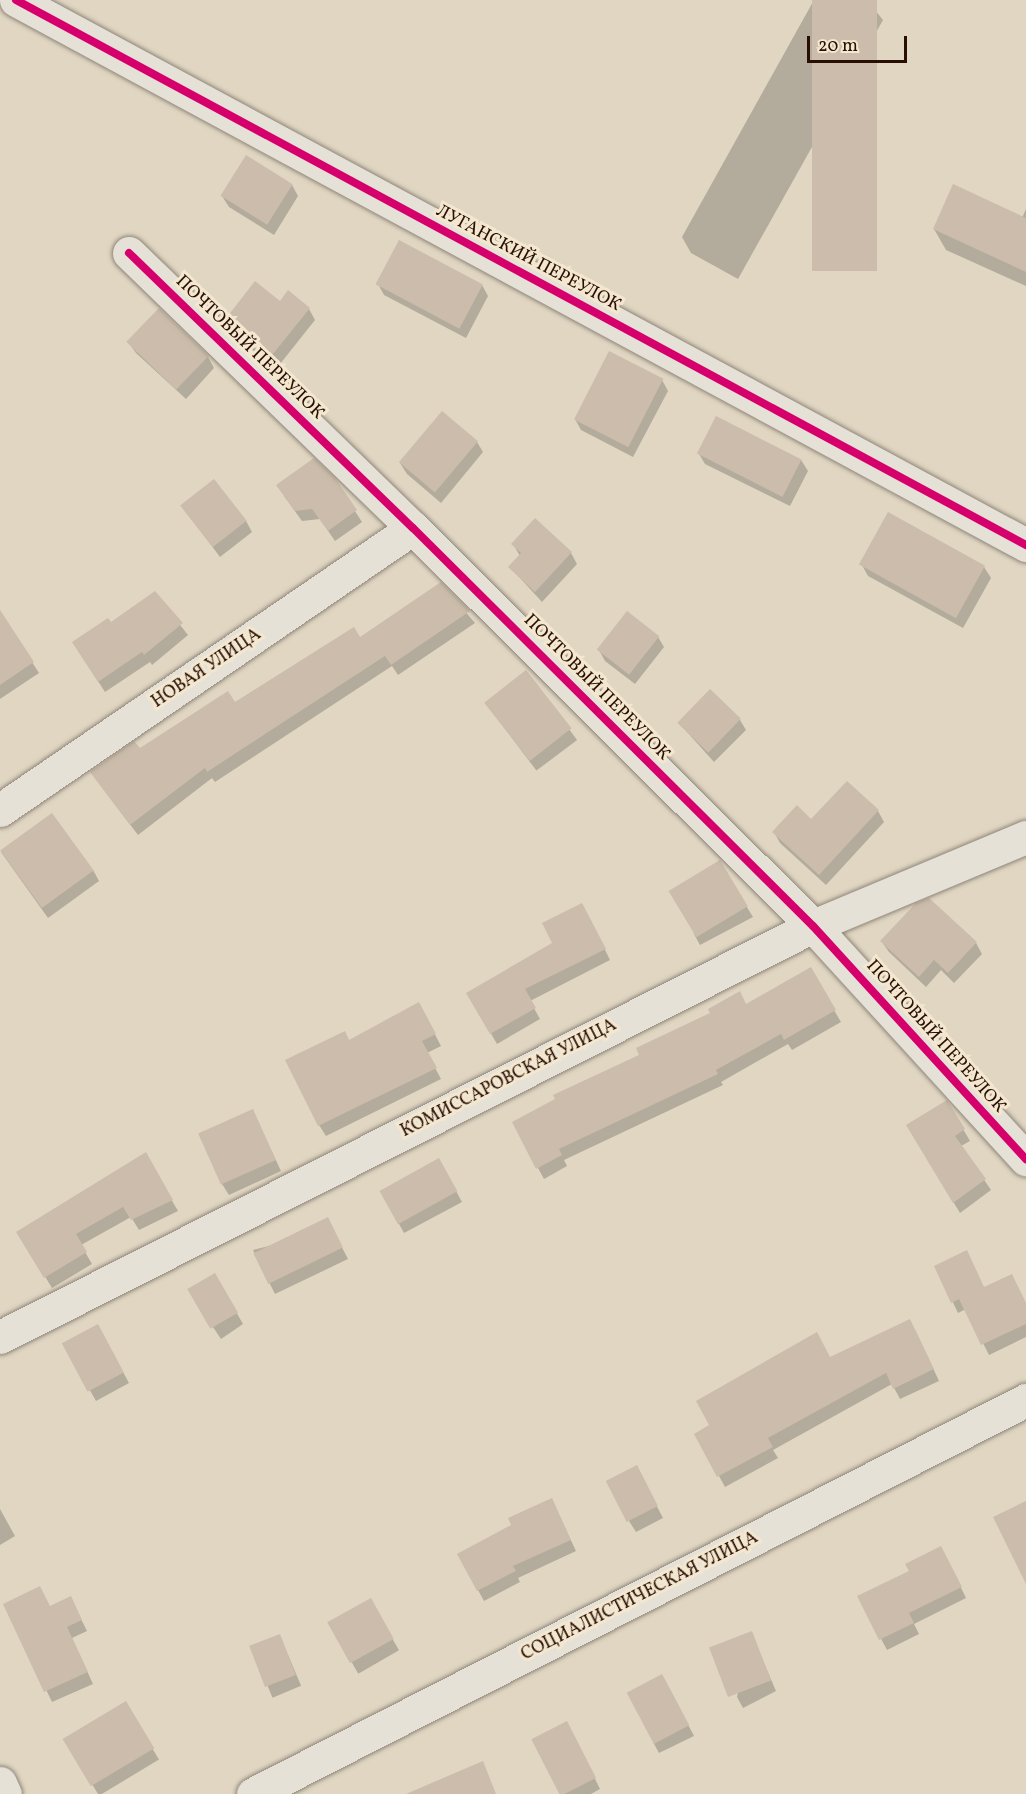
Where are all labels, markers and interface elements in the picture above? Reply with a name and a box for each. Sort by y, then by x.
scale bar [810,24,910,62]
text: 20 m [818,34,858,59]
street label: ЛУГАНСКИЙ ПЕРЕУЛОК [432,201,624,317]
street label: ПОЧТОВЫЙ ПЕРЕУЛОК [170,271,328,425]
street label: ПОЧТОВЫЙ ПЕРЕУЛОК [518,610,674,766]
street label: НОВАЯ УЛИЦА [148,624,266,714]
street label: ПОЧТОВЫЙ ПЕРЕУЛОК [861,956,1009,1118]
street label: КОМИССАРОВСКАЯ УЛИЦА [397,1015,621,1143]
street label: СОЦИАЛИСТИЧЕСКАЯ УЛИЦА [518,1528,762,1666]

